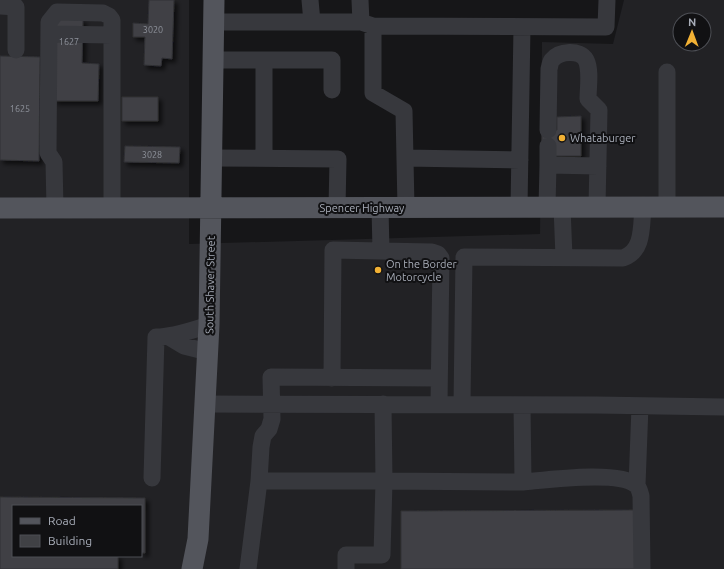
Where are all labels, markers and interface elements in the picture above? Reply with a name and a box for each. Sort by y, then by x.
north arrow [672,12,712,52]
text: N [688,16,696,28]
house number: 3020 [143,25,163,35]
house number: 1627 [59,37,79,47]
house number: 1625 [10,104,30,114]
place label: Whataburger [570,132,636,144]
marker: Whataburger [557,133,567,143]
house number: 3028 [142,150,162,160]
street label: Spencer Highway [320,202,405,214]
street label: South Shaver Street [203,235,217,334]
place label: On the Border Motorcycle [386,258,458,283]
marker: On the Border Motorcycle [373,265,383,275]
legend [12,505,142,557]
text: Road [48,514,76,527]
text: Building [48,534,92,547]

